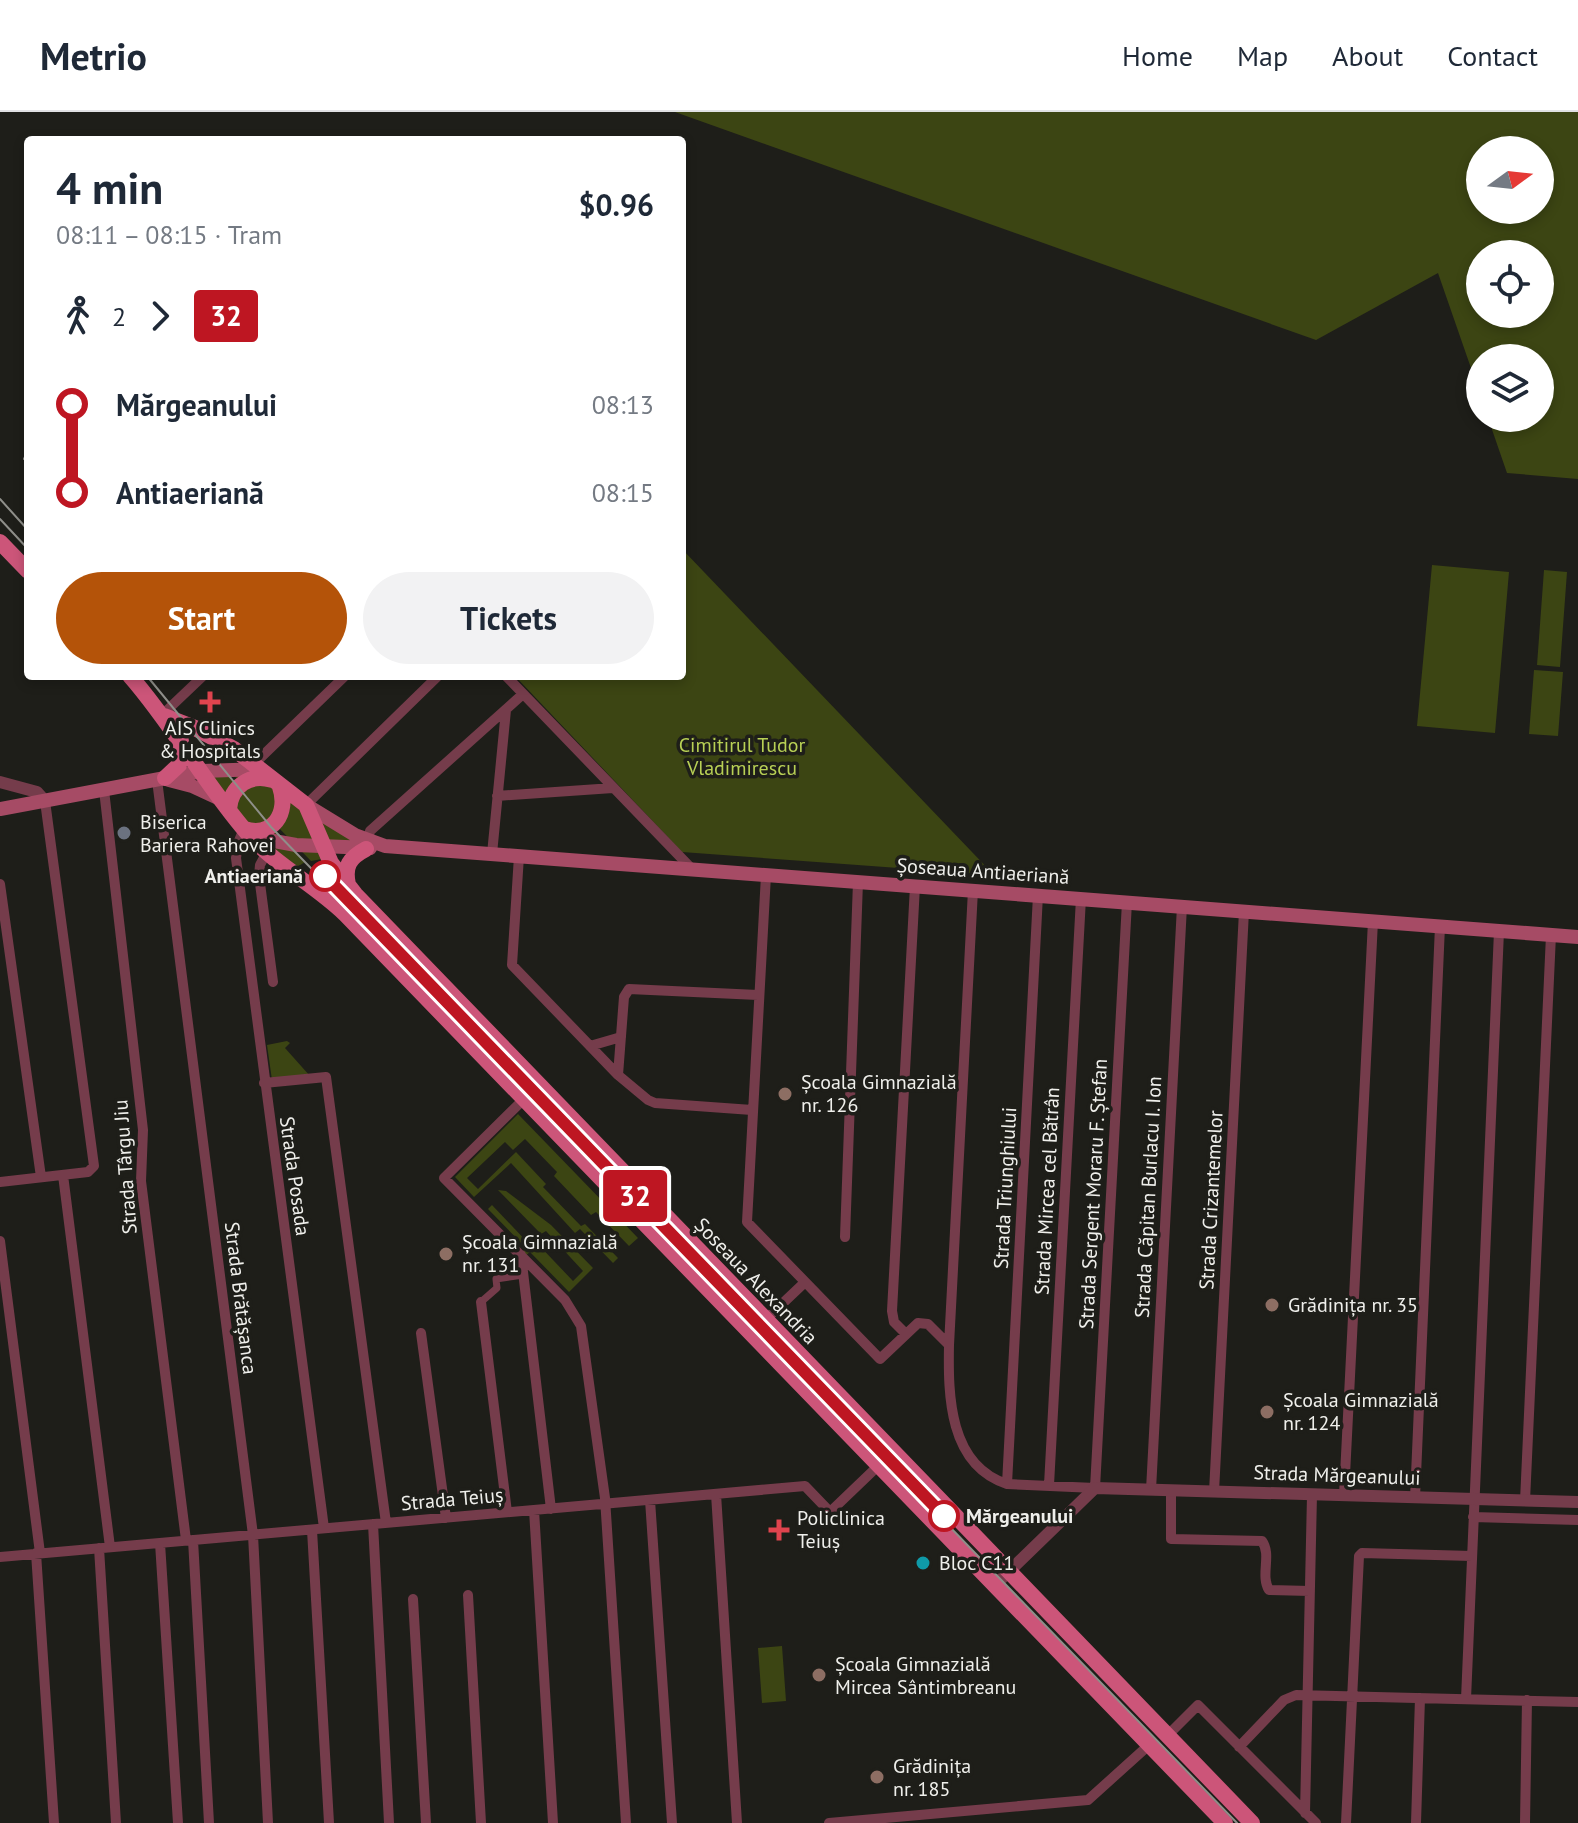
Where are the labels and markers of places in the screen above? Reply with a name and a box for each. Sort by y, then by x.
marker: AIS Clinics & Hospitals [199,691,221,713]
place label: AIS Clinics & Hospitals [159,715,261,764]
place label: Biserica Bariera Rahovei [140,809,274,858]
marker: Biserica Bariera Rahovei [115,824,133,842]
marker: Antiaeriană [310,861,340,891]
place label: Antiaeriană [204,863,303,889]
place label: Școala Gimnazială nr. 126 [801,1069,957,1118]
marker: Școala Gimnazială nr. 126 [776,1085,794,1103]
place label: Școala Gimnazială nr. 131 [462,1229,618,1278]
marker: Școala Gimnazială nr. 131 [437,1245,455,1263]
place label: Grădinița nr. 35 [1288,1292,1418,1318]
marker: Grădinița nr. 35 [1263,1296,1281,1314]
place label: Școala Gimnazială nr. 124 [1283,1387,1439,1436]
marker: Școala Gimnazială nr. 124 [1258,1403,1276,1421]
marker: Mărgeanului [929,1501,959,1531]
place label: Mărgeanului [966,1503,1073,1529]
place label: Policlinica Teiuș [797,1505,885,1554]
marker: Policlinica Teiuș [768,1519,790,1541]
place label: Bloc C11 [939,1550,1014,1576]
marker: Bloc C11 [914,1554,932,1572]
place label: Școala Gimnazială Mircea Sântimbreanu [835,1651,1016,1700]
marker: Școala Gimnazială Mircea Sântimbreanu [810,1666,828,1684]
place label: Grădinița nr. 185 [893,1753,971,1802]
marker: Grădinița nr. 185 [868,1768,886,1786]

